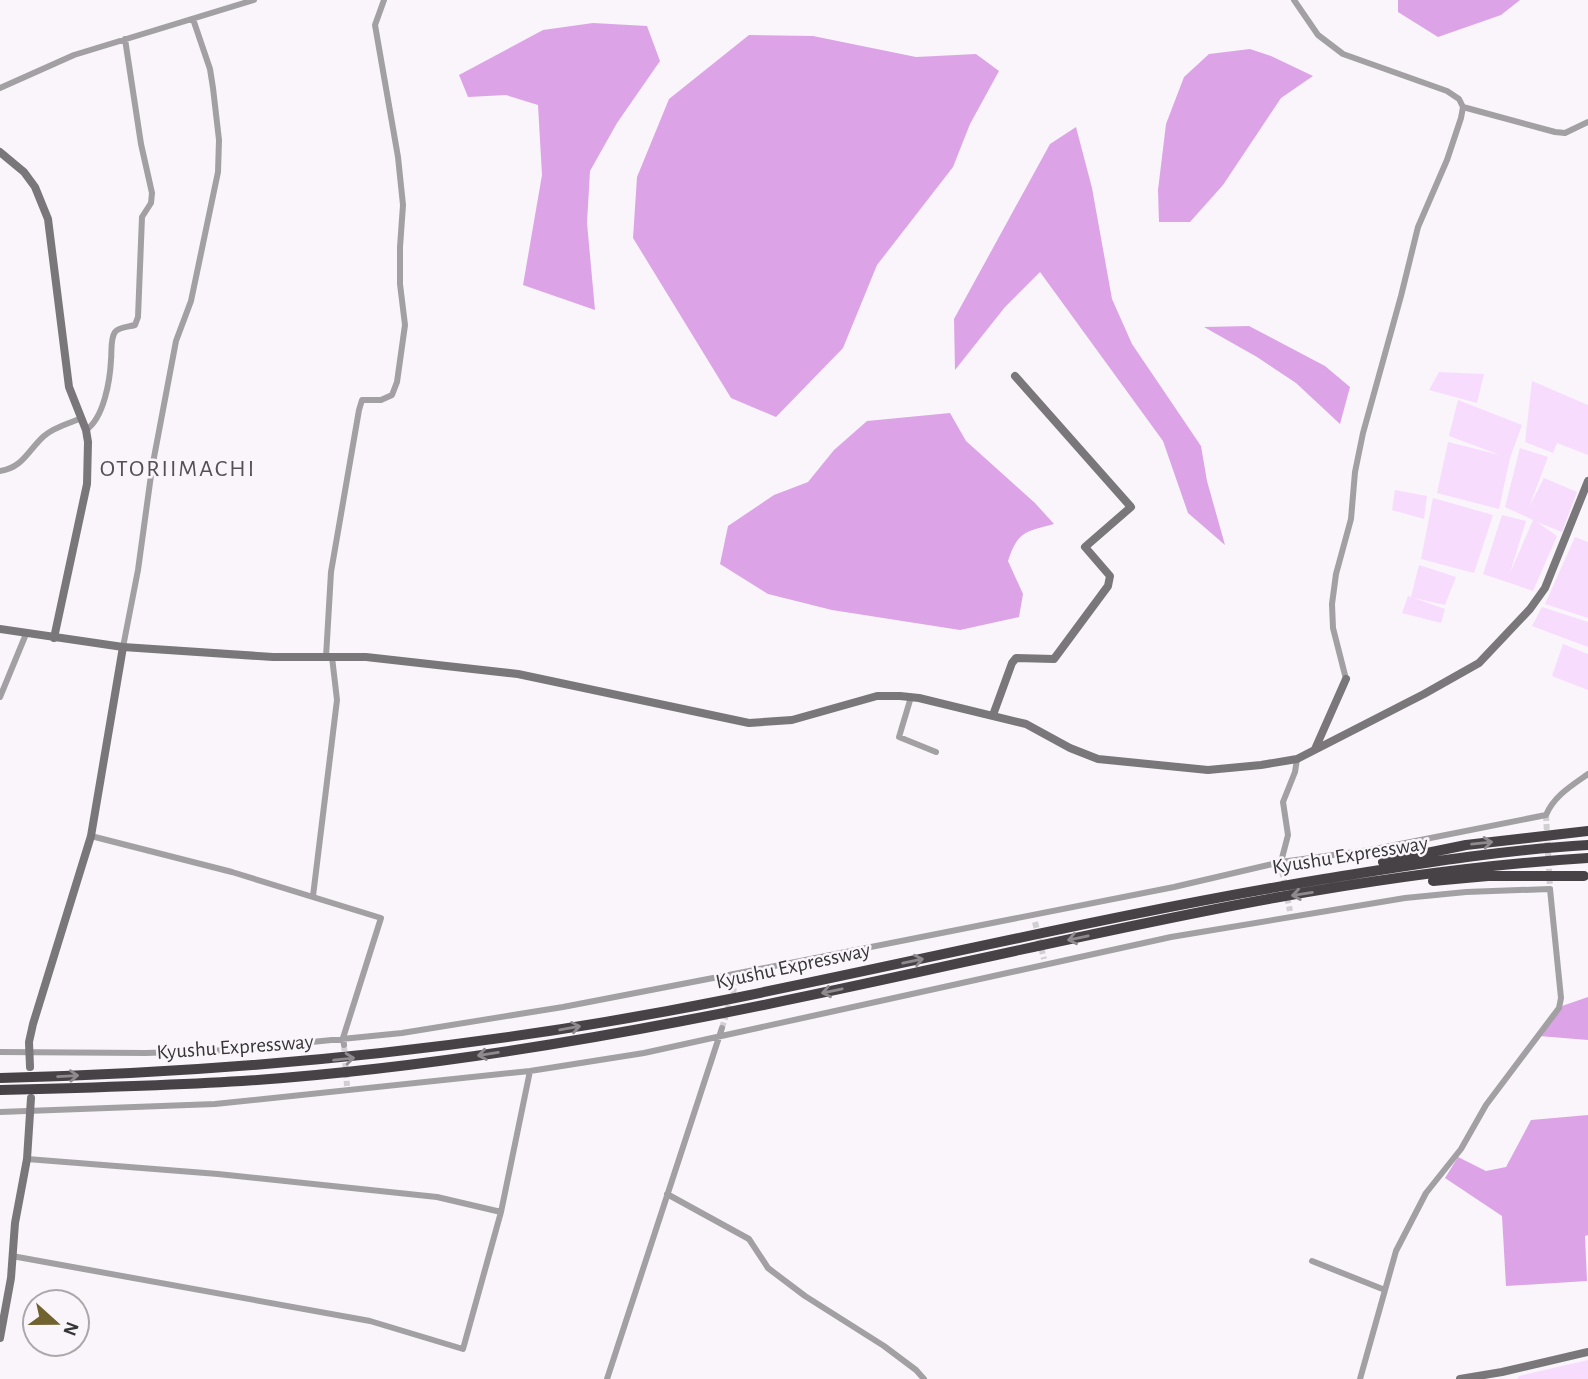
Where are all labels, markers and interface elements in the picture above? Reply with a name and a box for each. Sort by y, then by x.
district label: OTORIIMACHI [100,457,256,481]
street label: Kyushu Expressway [1271,832,1429,878]
one-way arrow [1470,836,1492,849]
one-way arrow [1291,888,1313,901]
one-way arrow [1067,932,1090,946]
street label: Kyushu Expressway [714,939,872,993]
one-way arrow [901,953,924,967]
one-way arrow [821,984,844,998]
one-way arrow [558,1021,580,1034]
street label: Kyushu Expressway [156,1031,314,1063]
one-way arrow [477,1048,500,1061]
one-way arrow [332,1052,355,1065]
one-way arrow [56,1069,79,1082]
north arrow [21,1288,91,1358]
text: N [59,1319,82,1338]

